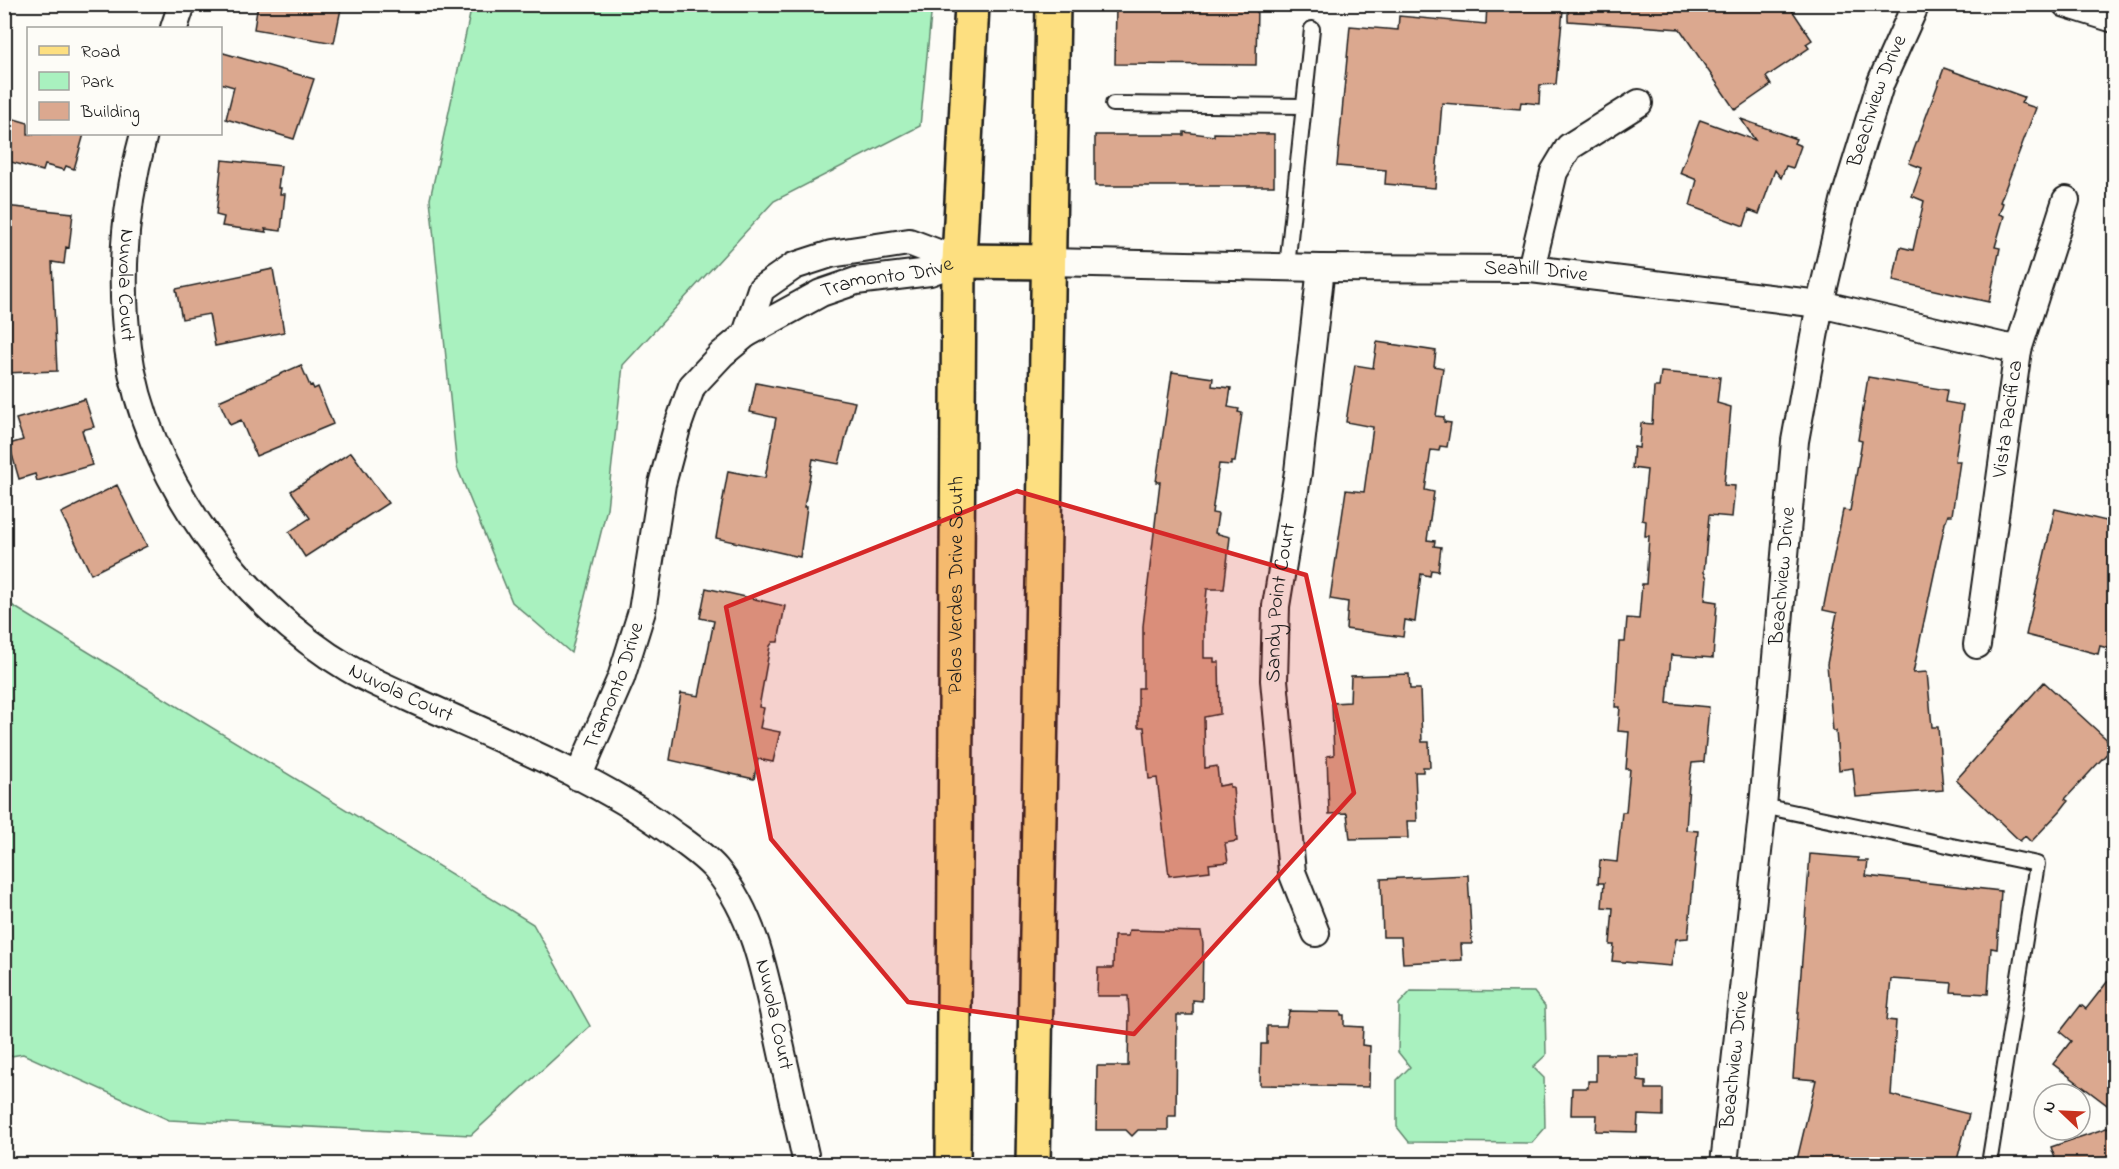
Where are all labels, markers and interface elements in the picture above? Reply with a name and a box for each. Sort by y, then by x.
legend [27,27,222,135]
street label: Beachview Drive [1840,30,1915,172]
text: Road [81,40,120,66]
text: Park [81,70,114,96]
text: Building [80,100,140,127]
street label: Nuvola Court [109,228,142,343]
street label: Tramonto Drive [817,249,958,307]
street label: Seahill Drive [1484,254,1590,291]
street label: Vista Pacifica [1985,358,2031,481]
street label: Palos Verdes Drive South [941,476,973,694]
street label: Beachview Drive [1762,505,1804,647]
street label: Sandy Point Court [1259,521,1304,683]
street label: Tramonto Drive [576,618,653,755]
street label: Nuvola Court [343,656,458,731]
street label: Nuvola Court [746,956,800,1073]
street label: Beachview Drive [1713,989,1758,1131]
north arrow [2032,1082,2092,1142]
text: N [2037,1097,2063,1117]

